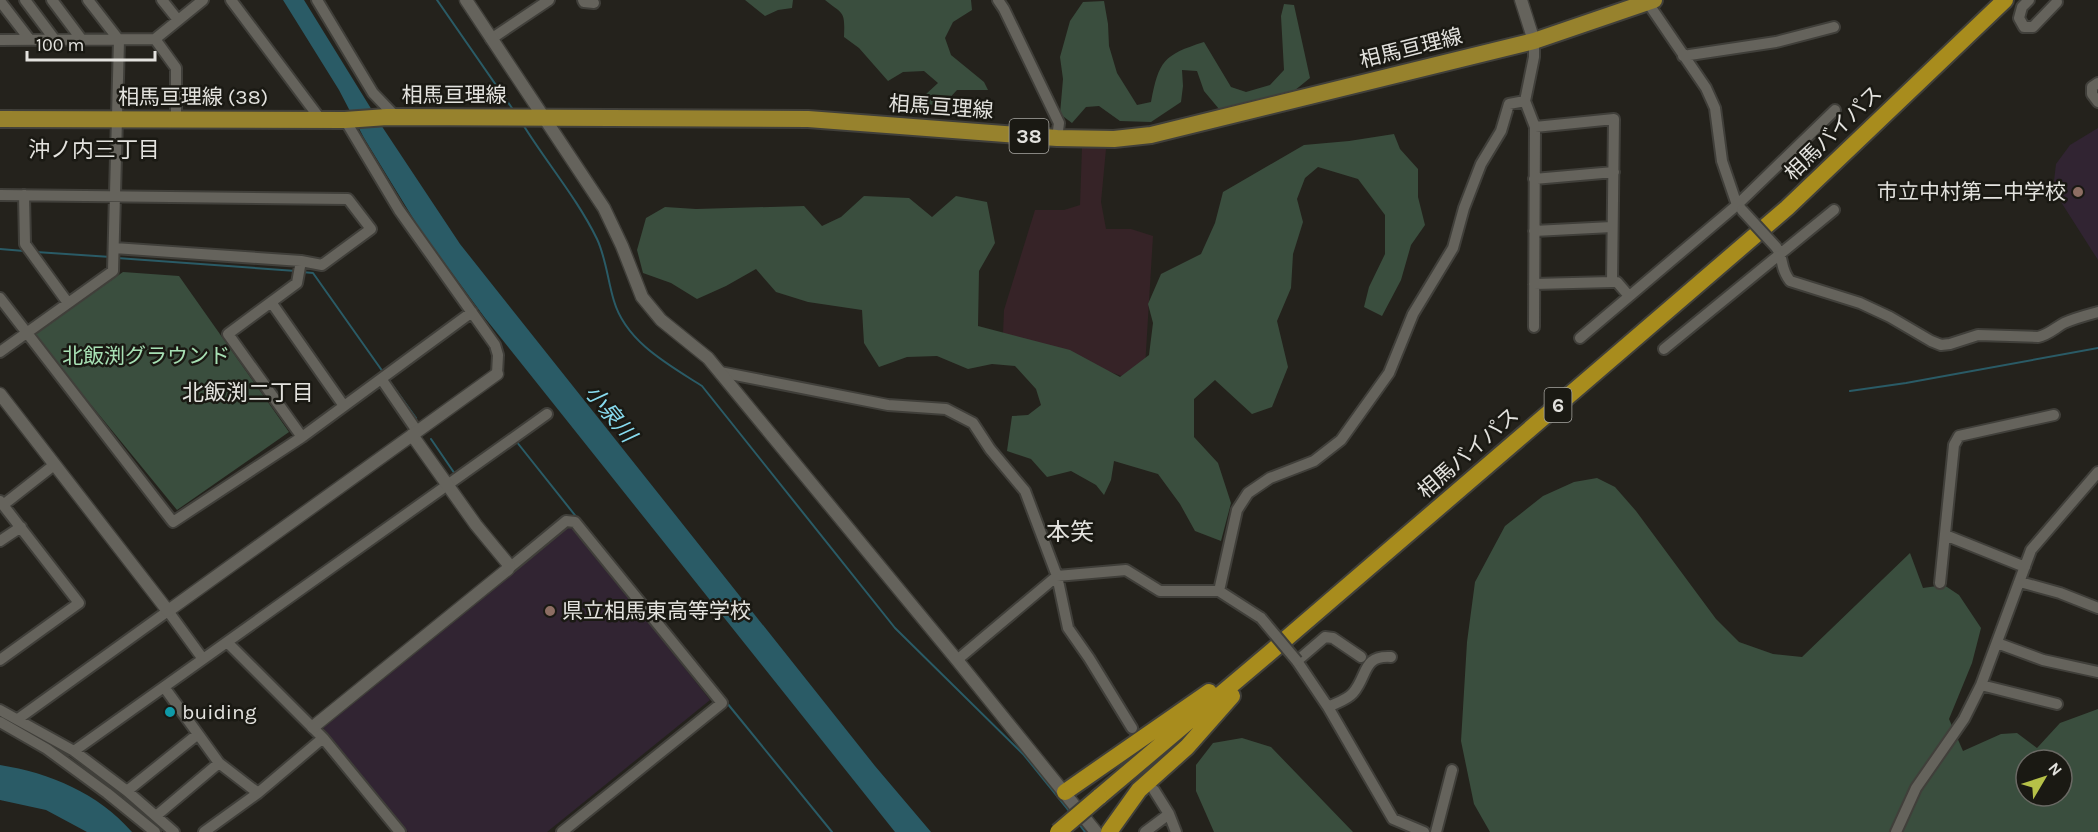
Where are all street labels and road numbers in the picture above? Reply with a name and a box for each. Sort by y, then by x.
street label: 相馬亘理線 [1357,24,1465,72]
street label: 相馬バイパス [1779,81,1887,185]
street label: 相馬亘理線 [402,83,507,107]
street label: 相馬亘理線 (38) [118,85,268,109]
street label: 相馬亘理線 [888,91,994,123]
road number: 38 [1010,119,1048,153]
road number: 6 [1544,388,1572,422]
street label: 相馬バイパス [1413,403,1523,503]

